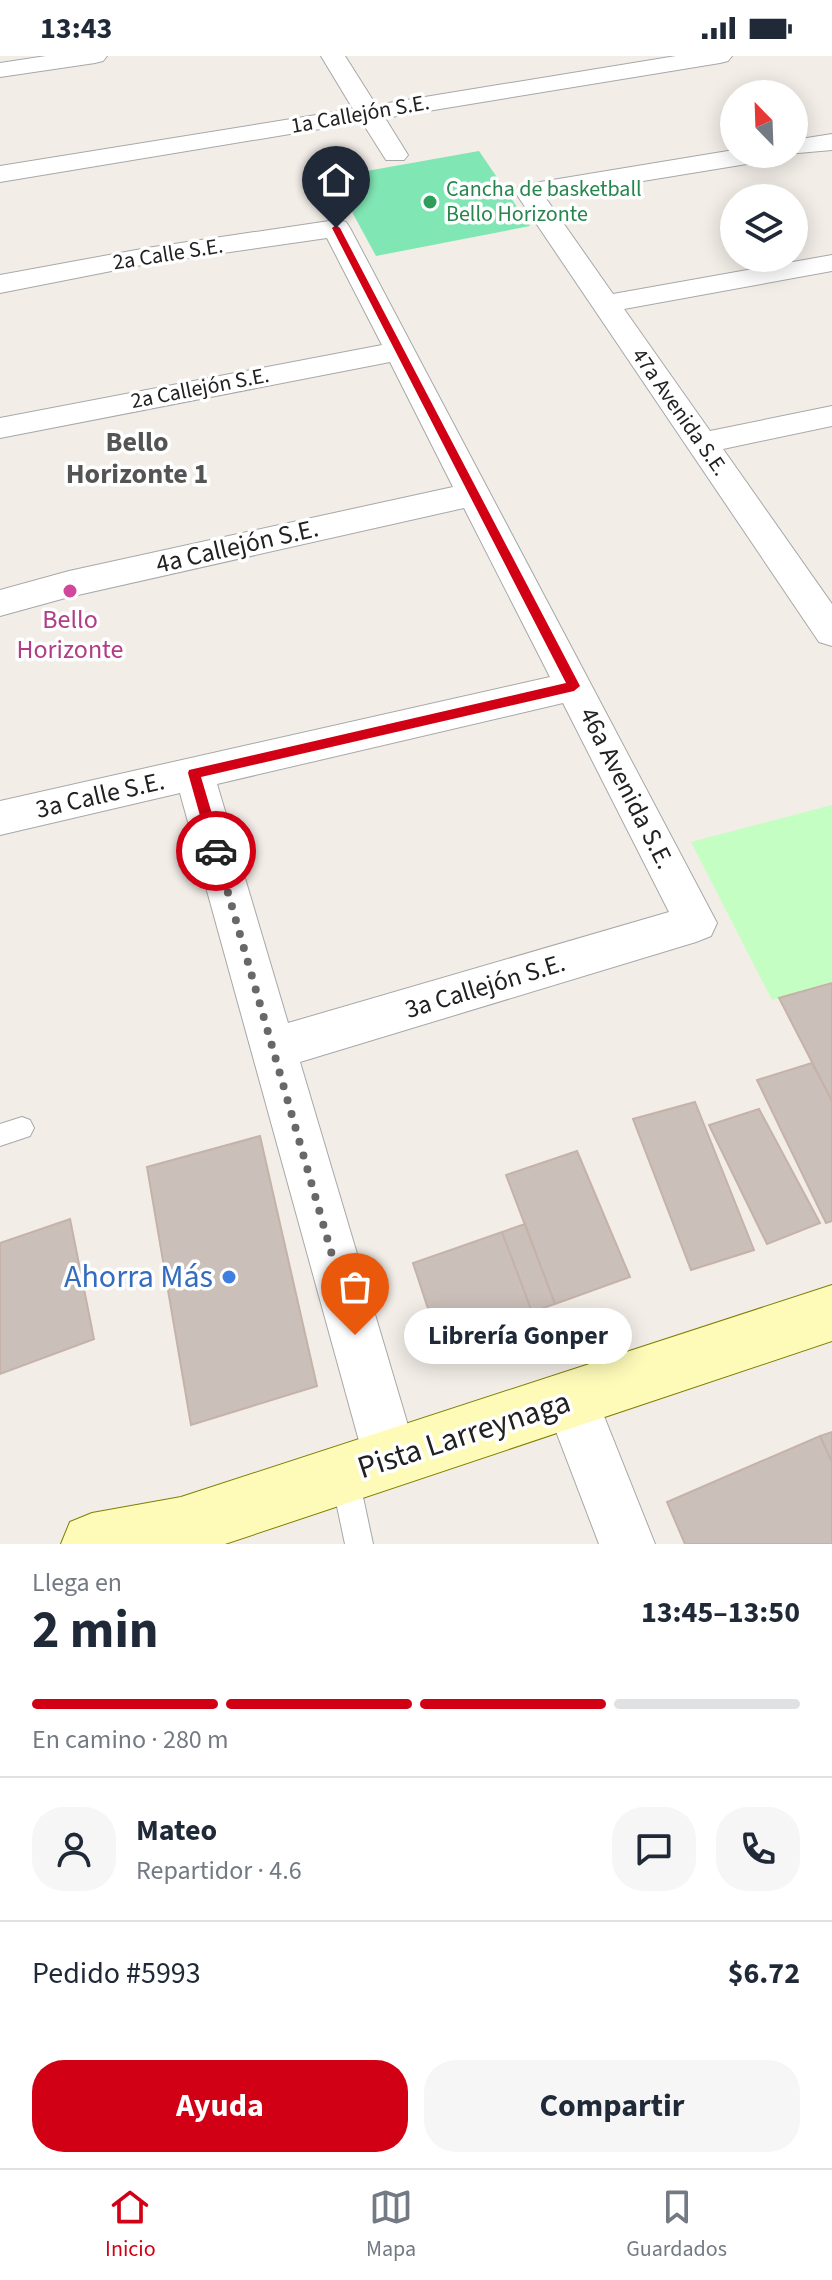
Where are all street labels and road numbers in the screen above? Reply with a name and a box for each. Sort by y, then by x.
street label: 1a Callejón S.E. [288,86,432,142]
street label: 2a Calle S.E. [111,230,225,278]
street label: 47a Avenida S.E. [624,342,736,482]
street label: 2a Callejón S.E. [128,359,272,417]
street label: 4a Callejón S.E. [152,509,322,583]
street label: 46a Avenida S.E. [570,701,684,875]
street label: 3a Calle S.E. [32,762,168,828]
street label: 3a Callejón S.E. [400,944,570,1028]
street label: Pista Larreynaga [352,1379,576,1491]

